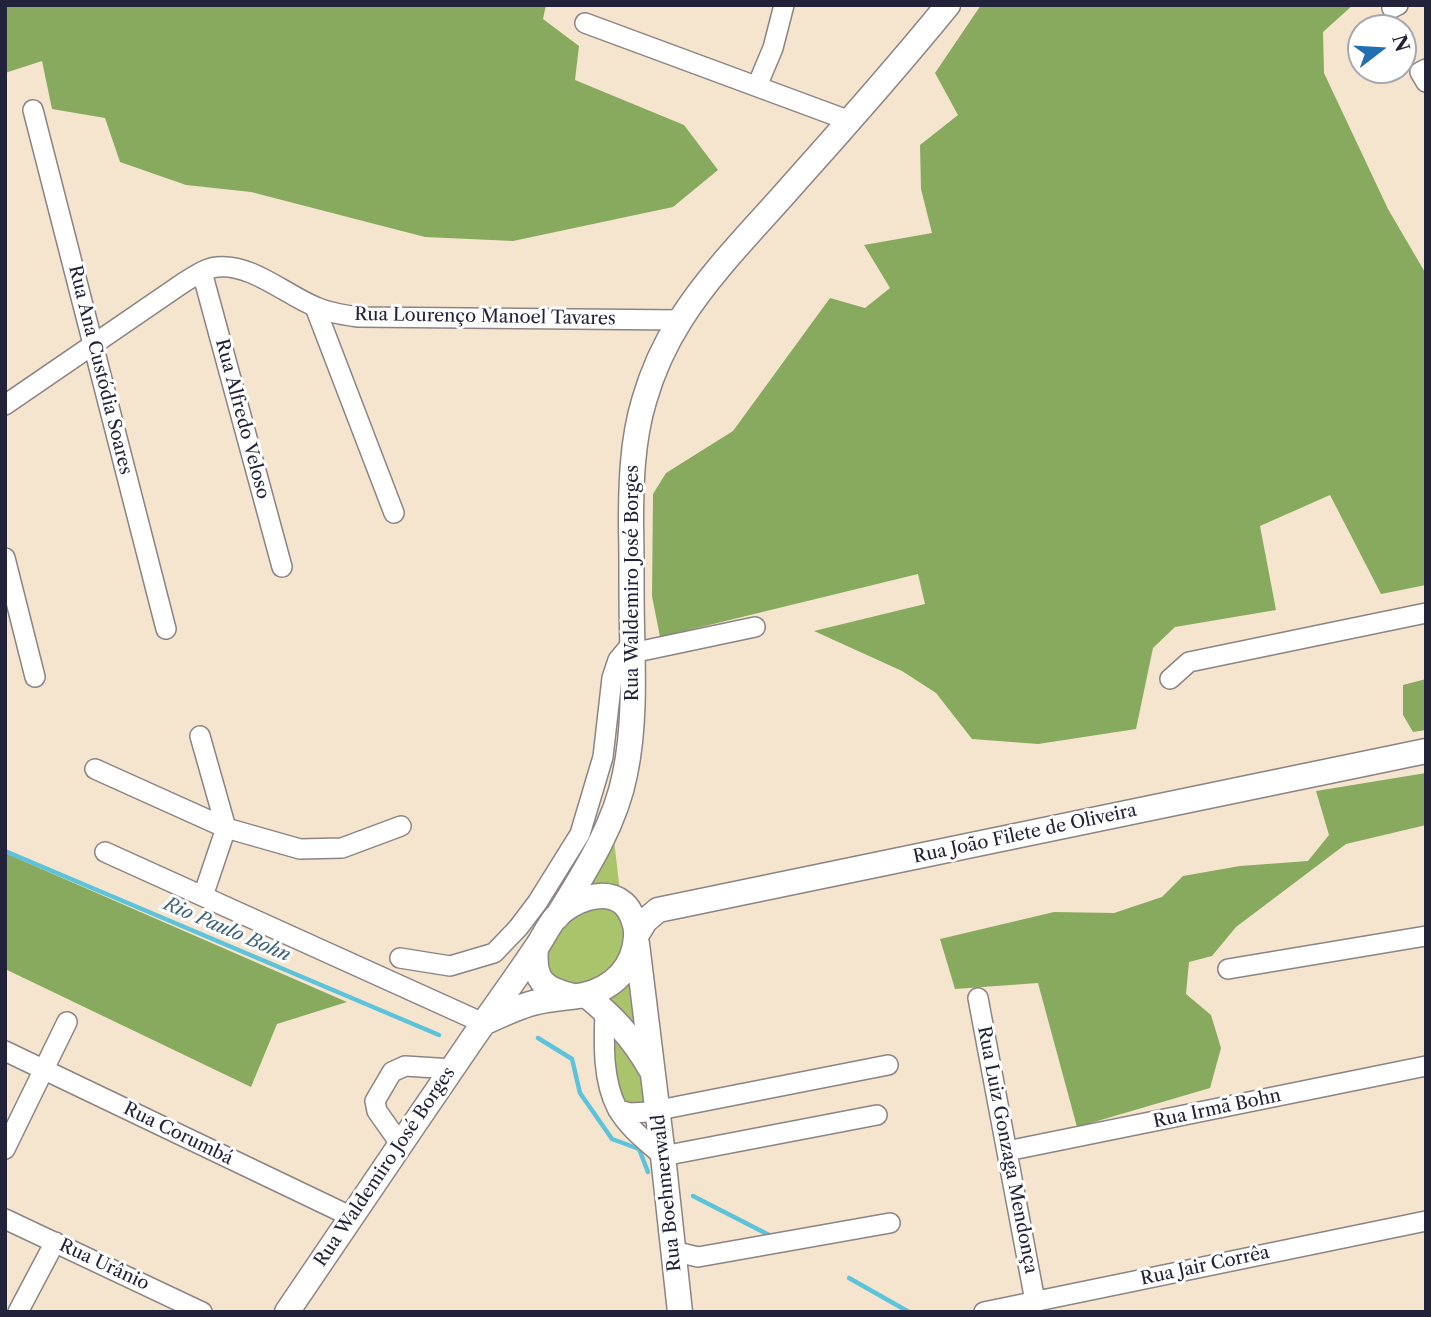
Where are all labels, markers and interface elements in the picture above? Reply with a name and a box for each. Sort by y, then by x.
north arrow [1347,14,1417,84]
text: N [1387,32,1414,55]
street label: Rua Ana Custódia Soares [64,263,136,477]
street label: Rua Lourenço Manoel Tavares [354,304,616,330]
street label: Rua Alfredo Veloso [210,337,274,501]
street label: Rua Waldemiro José Borges [622,465,644,701]
street label: Rua João Filete de Oliveira [911,800,1139,868]
water label: Rio Paulo Bohn [160,893,294,967]
street label: Rua Luiz Gonzaga Mendonça [972,1024,1042,1276]
street label: Rua Waldemiro José Borges [310,1063,460,1271]
street label: Rua Irmã Bohn [1151,1085,1283,1133]
street label: Rua Corumbá [120,1098,236,1170]
street label: Rua Boehmerwald [648,1113,686,1273]
street label: Rua Urânio [56,1235,152,1295]
street label: Rua Jair Corrêa [1138,1242,1272,1290]

